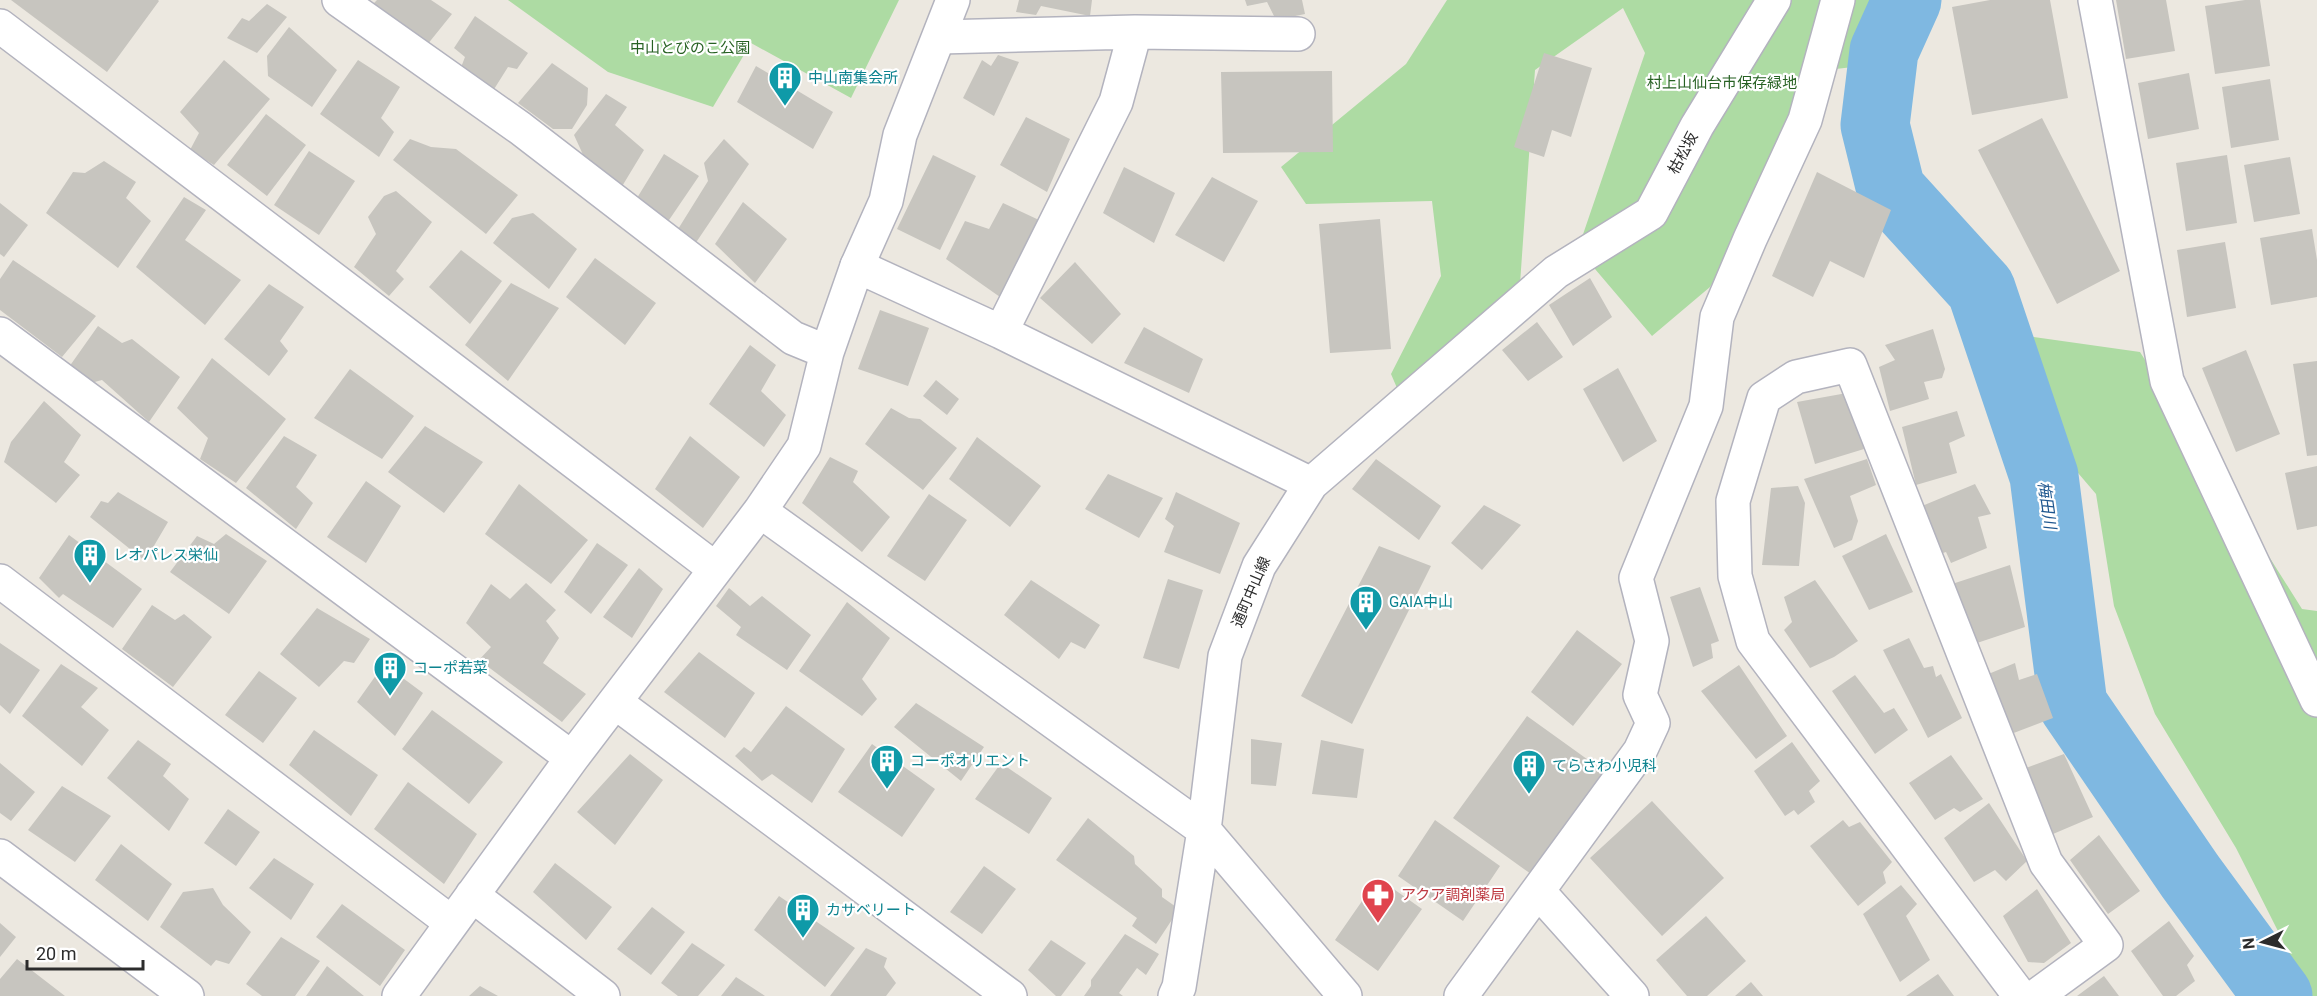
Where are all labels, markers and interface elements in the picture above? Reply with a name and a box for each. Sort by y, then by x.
park label: 中山とびのこ公園 [630,39,750,57]
building icon: 中山南集会所 [767,60,803,107]
place label: 中山南集会所 [808,69,898,87]
park label: 村上山仙台市保存緑地 [1647,74,1797,92]
street label: 枯松坂 [1664,129,1702,177]
water label: 梅田川 [2034,480,2060,532]
building icon: レオパレス栄仙 [72,537,108,584]
place label: レオパレス栄仙 [113,546,218,564]
street label: 通町中山線 [1228,554,1274,630]
building icon: GAIA中山 [1348,584,1384,631]
place label: GAIA中山 [1389,593,1453,611]
building icon: コーポ若菜 [372,650,408,697]
place label: コーポ若菜 [413,659,488,677]
building icon: コーポオリエント [869,743,905,790]
building icon: てらさわ小児科 [1511,748,1547,795]
place label: コーポオリエント [910,752,1030,770]
place label: てらさわ小児科 [1552,757,1657,775]
pharmacy icon: アクア調剤薬局 [1360,877,1396,924]
place label: アクア調剤薬局 [1401,886,1505,904]
building icon: カサベリート [785,892,821,939]
place label: カサベリート [826,901,916,919]
north arrow [2233,912,2293,972]
scale bar [27,933,142,971]
text: N [2239,937,2259,950]
text: 20 m [36,943,76,964]

